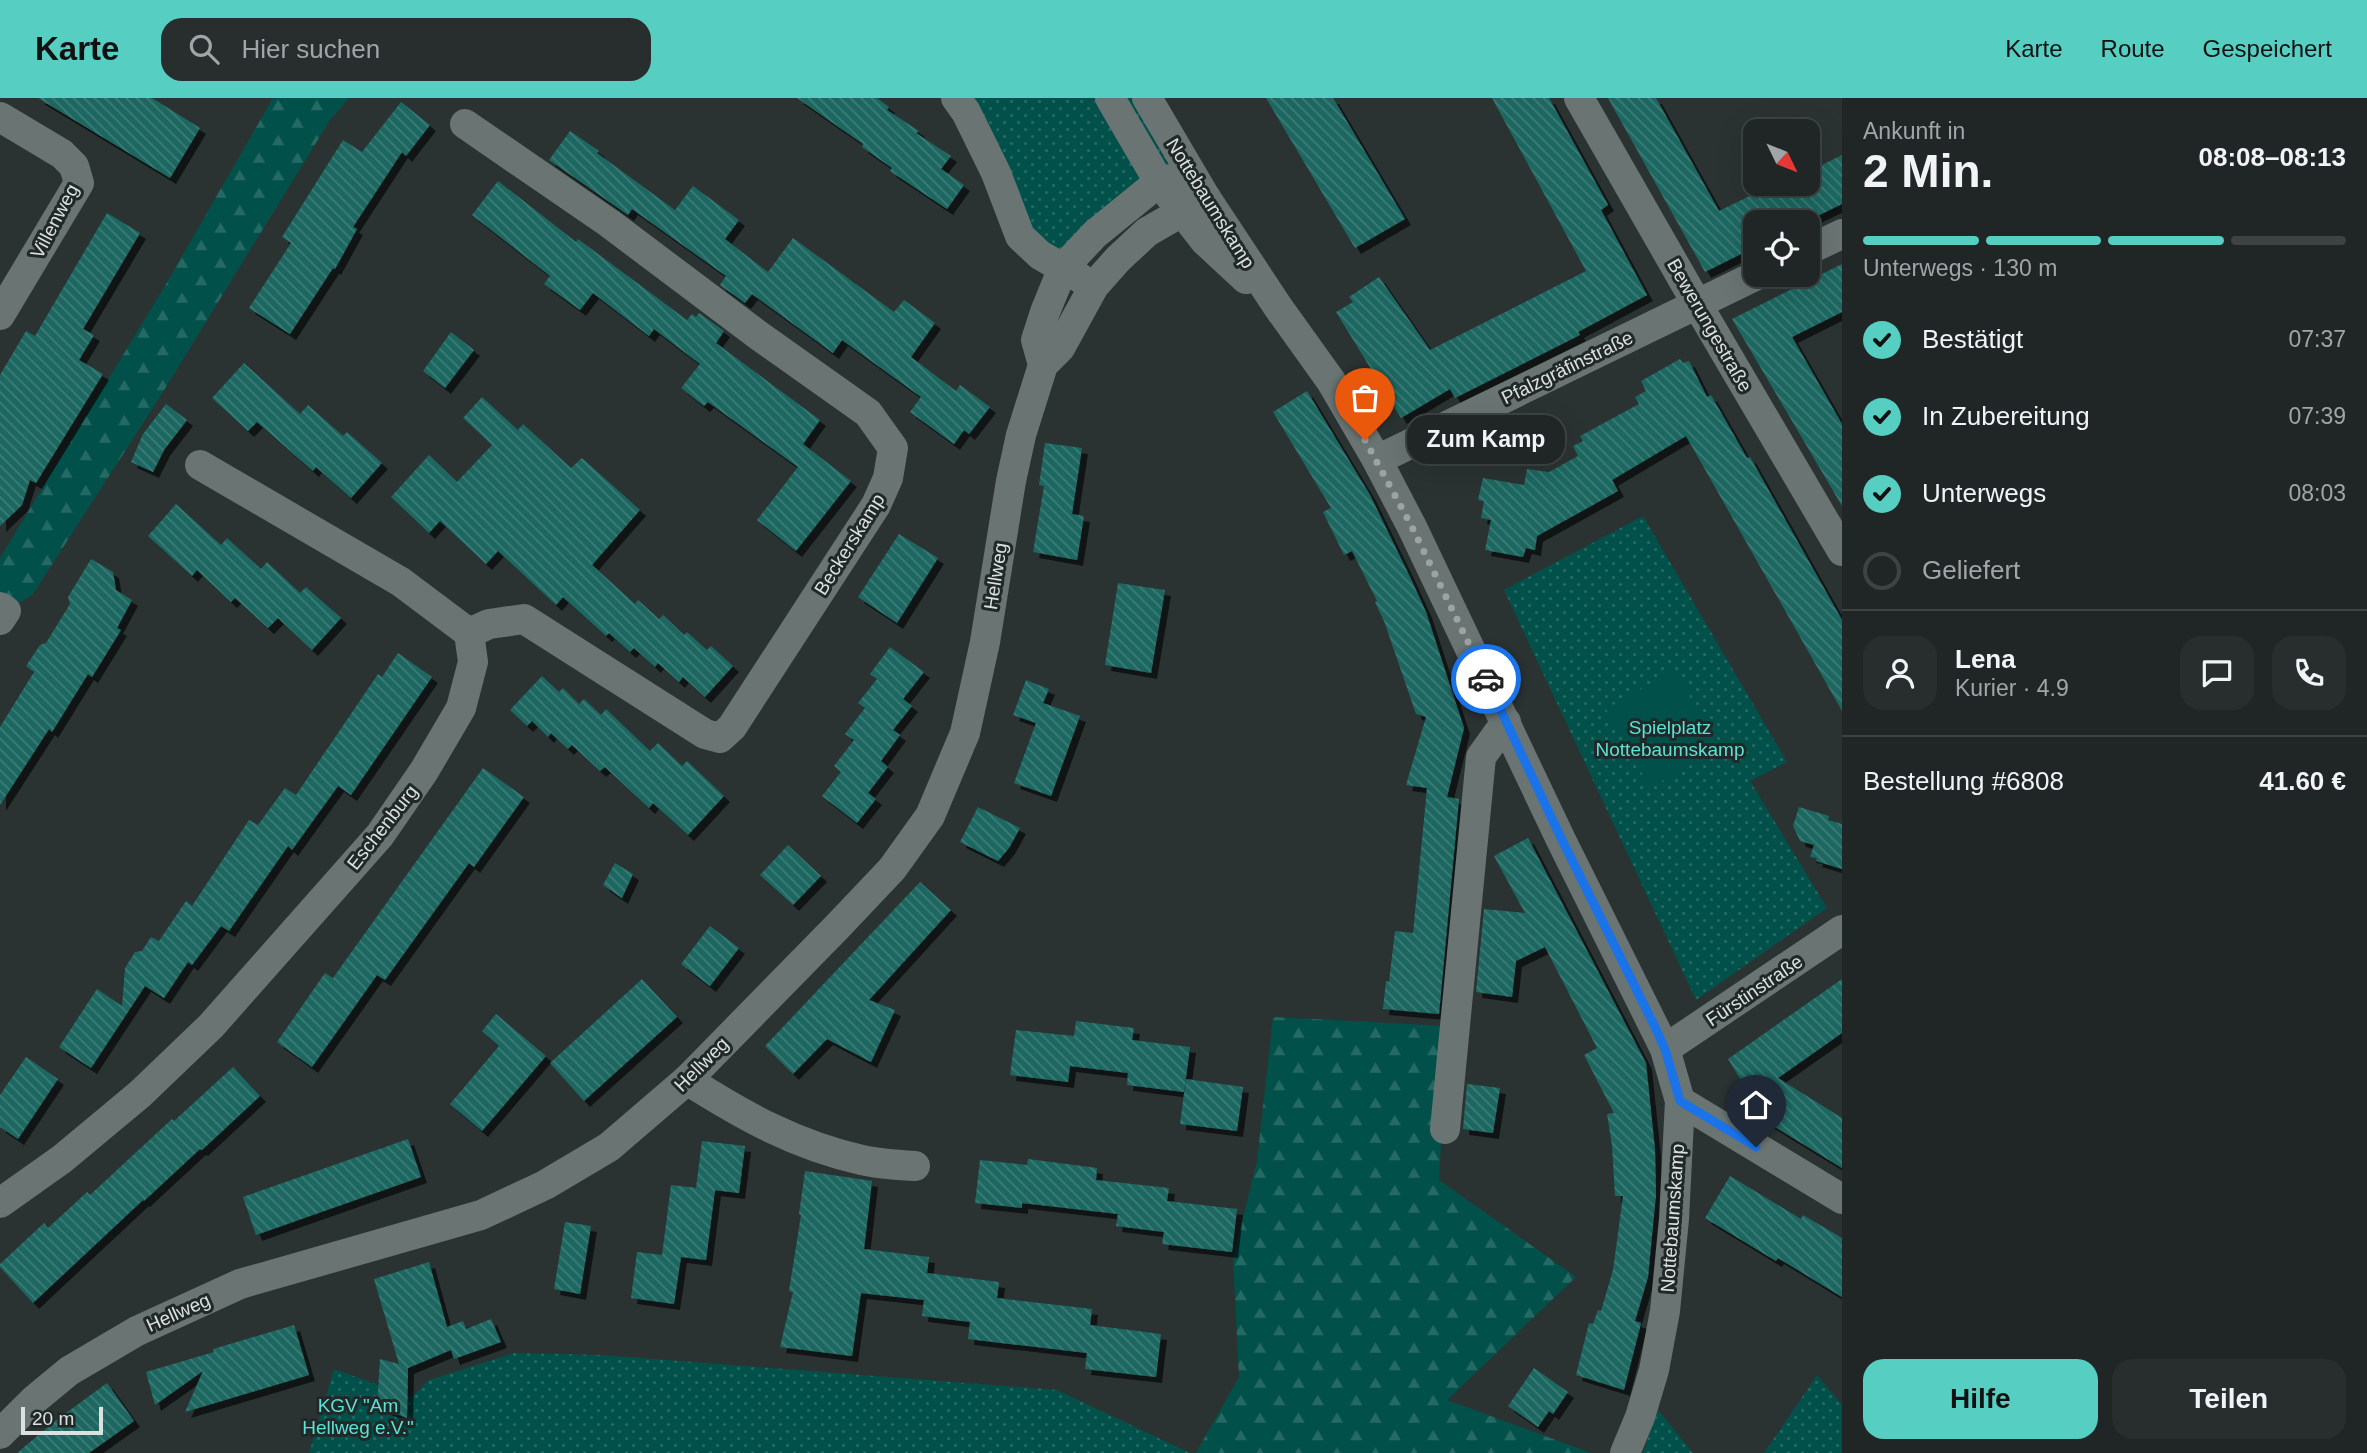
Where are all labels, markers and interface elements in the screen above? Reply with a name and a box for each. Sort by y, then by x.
search box [161,18,651,81]
text: Karte [35,30,119,67]
icon: search [185,30,223,68]
text: Hier suchen [241,34,380,64]
text: Karte [2005,35,2063,62]
text: Route [2101,35,2165,62]
text: Gespeichert [2203,35,2332,62]
text: Ankunft in [1863,118,1965,144]
north arrow [1743,119,1820,196]
map controls [1743,119,1820,287]
street label: Nottebaumskamp [1162,135,1259,272]
text: 08:08–08:13 [2199,142,2346,172]
text: 2 Min. [1863,145,1993,197]
street label: Villenweg [26,181,83,262]
button: locate [1743,210,1820,287]
street label: Bewerungestraße [1663,255,1756,395]
text: Unterwegs · 130 m [1863,255,2057,281]
icon: check [1863,321,1901,359]
text: Bestätigt [1922,324,2023,354]
text: 07:37 [2288,326,2346,352]
street label: Pfalzgräfinstraße [1498,327,1636,408]
pin [1335,368,1395,440]
icon: bag [1346,379,1384,417]
icon: check [1863,398,1901,436]
text: In Zubereitung [1922,401,2090,431]
text: 07:39 [2288,403,2346,429]
callout: Zum Kamp [1407,416,1564,464]
text: Zum Kamp [1427,426,1545,452]
icon: check [1863,475,1901,513]
text: Unterwegs [1922,478,2046,508]
text: 08:03 [2288,480,2346,506]
street label: Beckerskamp [810,490,889,599]
street label: Hellweg [980,541,1011,611]
text: Geliefert [1922,555,2020,585]
button: person [1863,636,1937,710]
button: chat [2180,636,2254,710]
button: phone [2272,636,2346,710]
courier [1451,644,1521,714]
text: Lena [1955,644,2016,674]
icon: car [1467,660,1505,698]
text: Kurier · 4.9 [1955,675,2069,701]
park label: Spielplatz Nottebaumskamp [1596,717,1744,760]
text: Bestellung #6808 [1863,766,2064,796]
text: 41.60 € [2259,766,2346,796]
street label: Eschenburg [343,781,422,874]
street label: Fürstinstraße [1702,950,1807,1030]
street label: Hellweg [670,1033,733,1096]
pin [1726,1075,1786,1147]
icon: home [1737,1086,1775,1124]
street label: Nottebaumskamp [1657,1143,1688,1293]
street label: Hellweg [143,1289,213,1336]
button: Hilfe [1863,1359,2098,1439]
button: Teilen [2112,1359,2346,1439]
park label: KGV "Am Hellweg e.V." [302,1395,414,1438]
scale bar [21,1404,103,1436]
text: 20 m [32,1408,74,1429]

